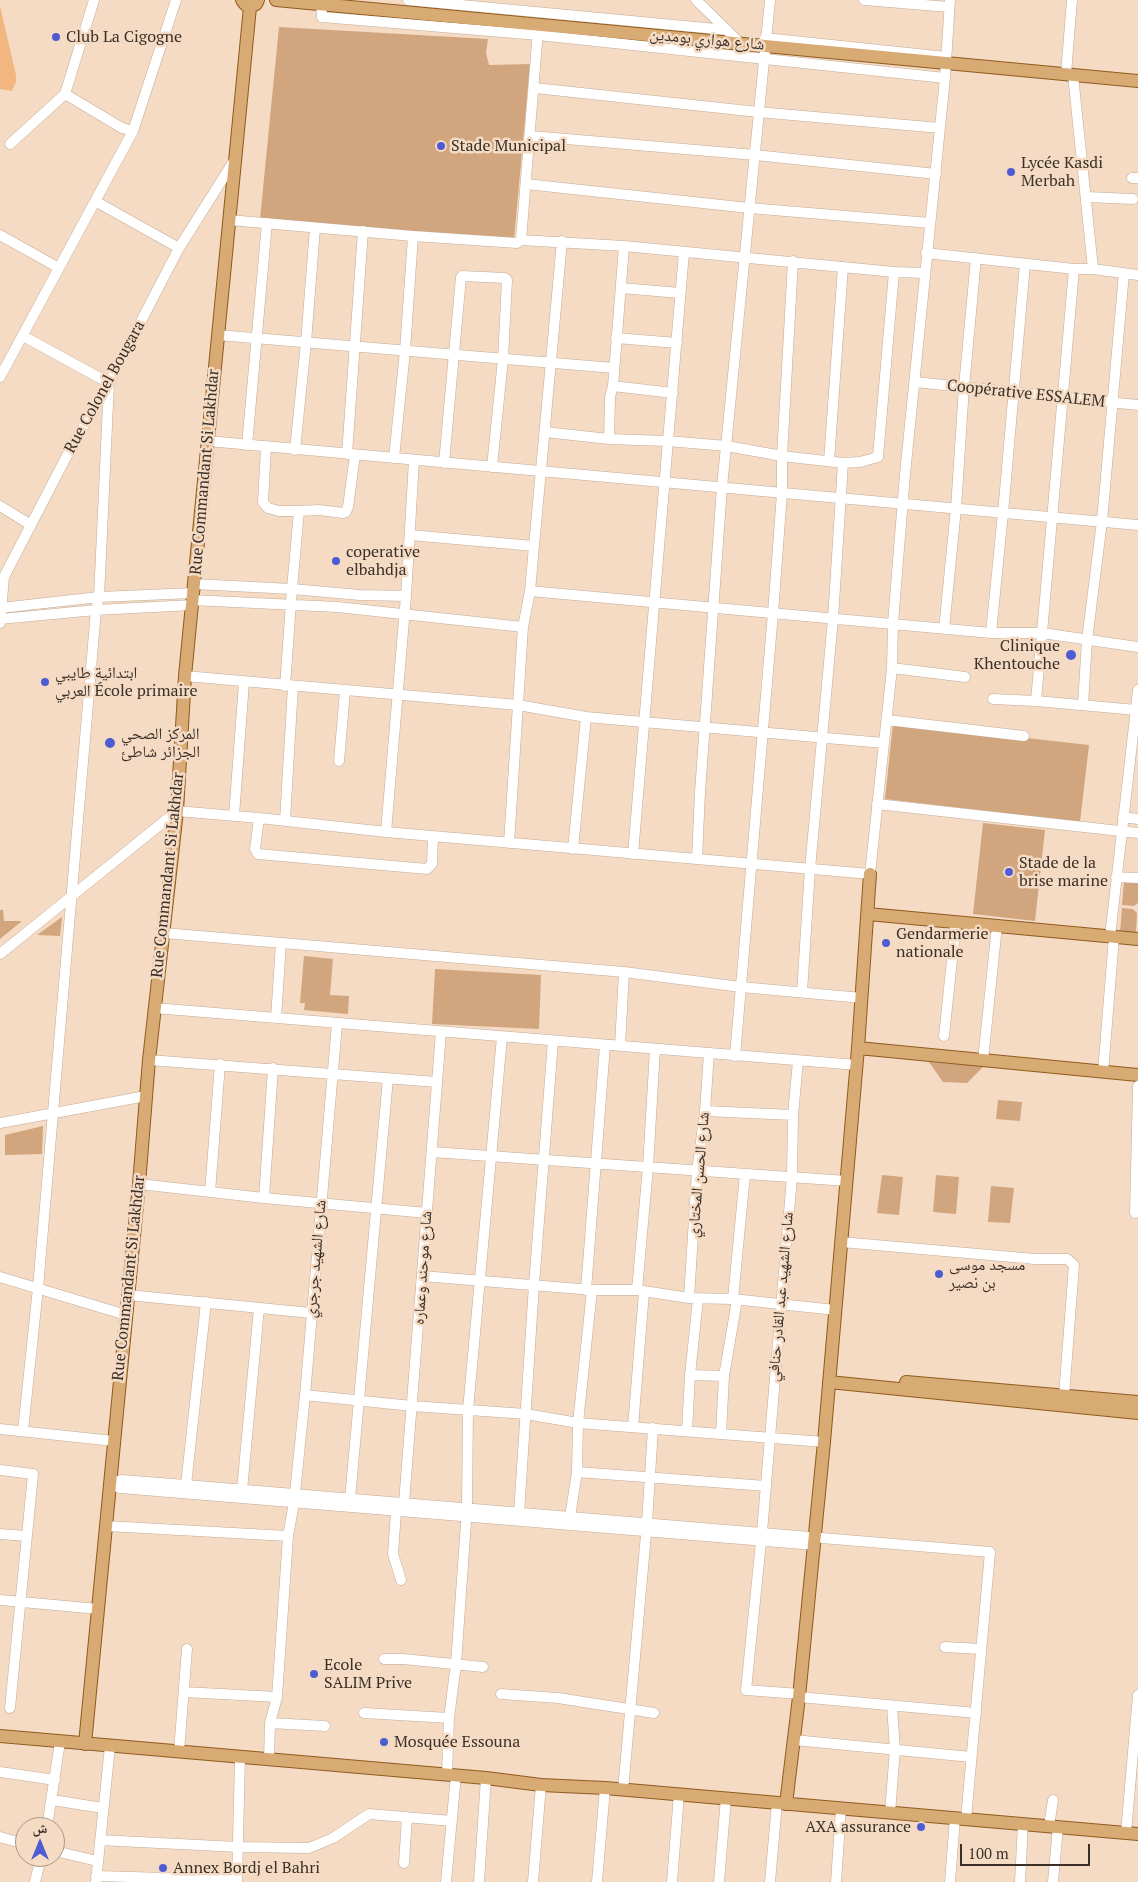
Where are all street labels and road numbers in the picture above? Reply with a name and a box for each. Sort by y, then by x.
street label: شارع هواري بومدين [649,25,765,55]
street label: Rue Colonel Bougara [61,317,149,457]
street label: Rue Commandant Si Lakhdar [186,368,224,576]
street label: Coopérative ESSALEM [946,376,1106,412]
street label: Rue Commandant Si Lakhdar [148,771,188,979]
street label: شارع الحسن المختاري [684,1111,714,1239]
street label: Rue Commandant Si Lakhdar [109,1174,149,1382]
street label: شارع الشهيد جرجري [301,1199,331,1319]
street label: شارع موحند وعماره [409,1210,437,1326]
street label: شارع الشهيد عبد القادر حنافي [764,1211,798,1383]

